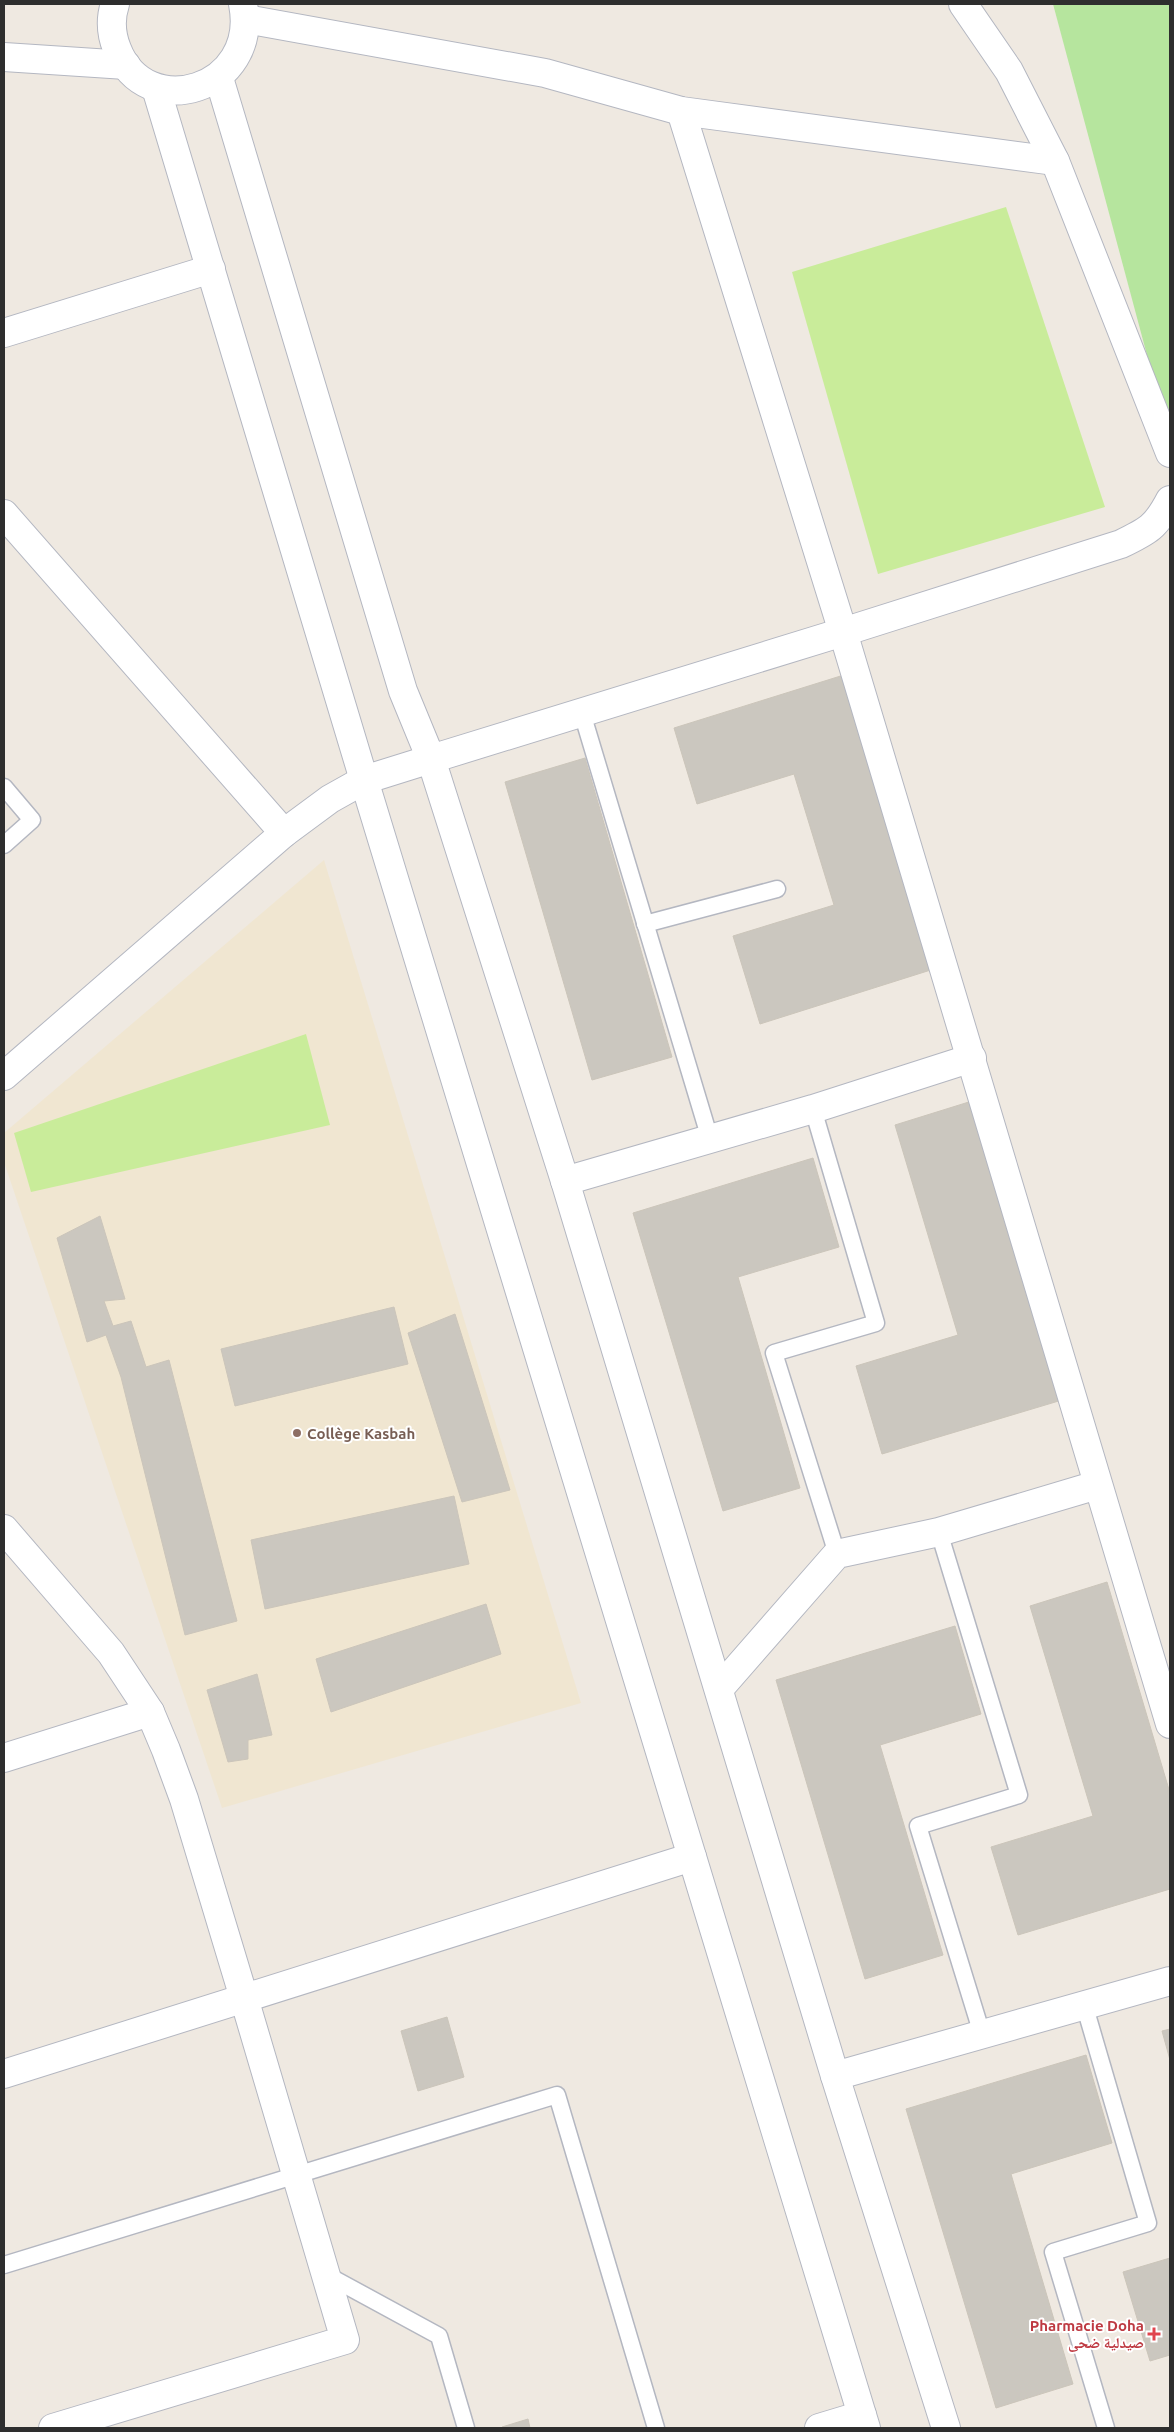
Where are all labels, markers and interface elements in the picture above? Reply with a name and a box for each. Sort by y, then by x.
place label: Collège Kasbah [307,1425,415,1442]
marker: Collège Kasbah [291,1427,303,1439]
place label: Pharmacie Doha صيدلية ضحى [1030,2317,1144,2352]
marker: Pharmacie Doha صيدلية ضحى [1148,2328,1160,2340]

